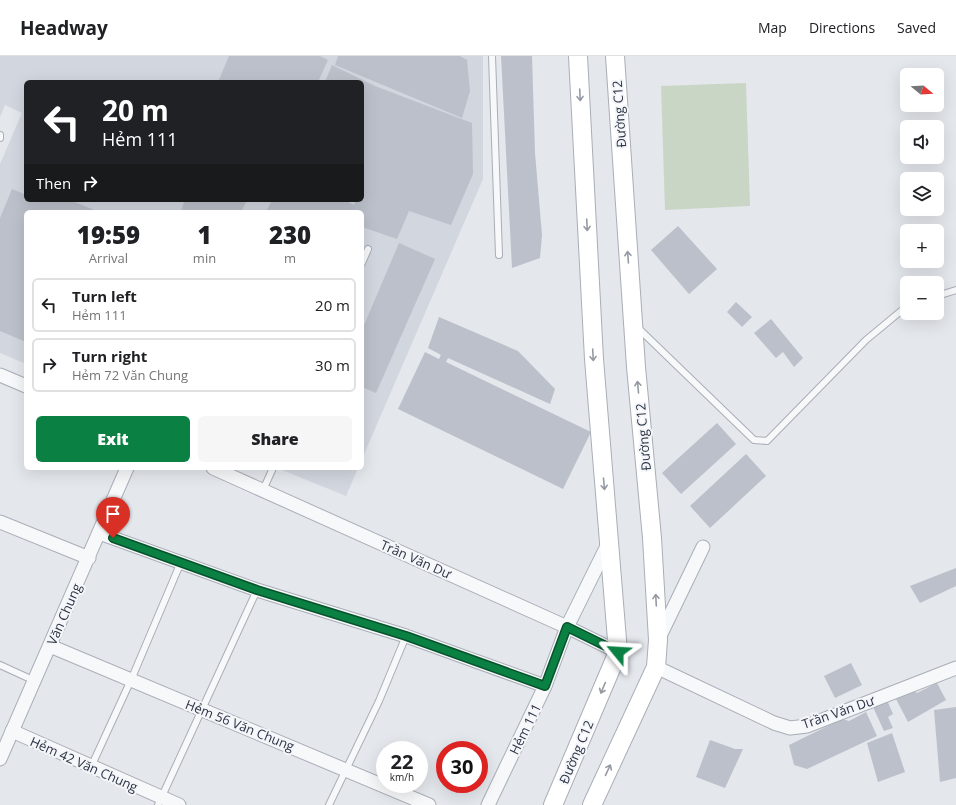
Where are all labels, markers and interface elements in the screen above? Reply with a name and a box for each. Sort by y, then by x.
text: Headway [20,15,108,41]
text: Map [758,18,787,37]
text: Directions [809,18,875,37]
text: Saved [897,18,936,37]
north arrow [900,68,944,112]
map controls [900,68,944,320]
street label: Đường C12 [608,80,630,148]
one-way arrow [576,88,583,101]
text: 20 m [102,91,169,129]
icon: left [36,96,88,148]
button: sound [900,120,944,164]
text: Hẻm 111 [102,127,178,151]
icon: right [79,172,101,194]
button: layers [900,172,944,216]
text: Then [36,173,71,193]
text: 19:59 [77,218,140,251]
text: 1 [197,218,212,251]
text: 230 [269,218,311,251]
one-way arrow [583,218,590,231]
button: + [900,224,944,268]
text: Arrival [89,249,128,267]
text: min [193,249,216,267]
text: m [284,249,296,267]
one-way arrow [625,251,632,264]
button: − [900,276,944,320]
text: Turn left [72,286,137,306]
icon: left [38,294,60,316]
text: 20 m [315,295,350,315]
text: Hẻm 111 [72,306,127,324]
text: Turn right [72,346,147,366]
one-way arrow [590,348,597,361]
icon: right [38,354,60,376]
text: 30 m [315,355,350,375]
text: Hẻm 72 Văn Chung [72,366,188,384]
one-way arrow [634,381,641,394]
street label: Đường C12 [631,403,655,471]
button: Exit [36,416,190,462]
button: Share [198,416,352,462]
one-way arrow [600,477,607,490]
pin [96,497,130,538]
icon: arrive [102,503,124,525]
street label: Trần Văn Dư [378,535,455,583]
street label: Văn Chung [42,580,86,648]
one-way arrow [652,594,659,607]
position arrow [597,631,639,673]
one-way arrow [598,682,606,694]
street label: Trần Văn Dư [799,691,878,733]
street label: Hẻm 56 Văn Chung [183,695,297,755]
street label: Hẻm 111 [505,701,545,757]
street label: Đường C12 [555,717,597,787]
street label: Hẻm 42 Văn Chung [27,732,141,796]
speed limit sign: 30 [436,741,488,793]
text: 22 [391,748,413,775]
one-way arrow [605,764,612,776]
text: km/h [390,770,414,784]

